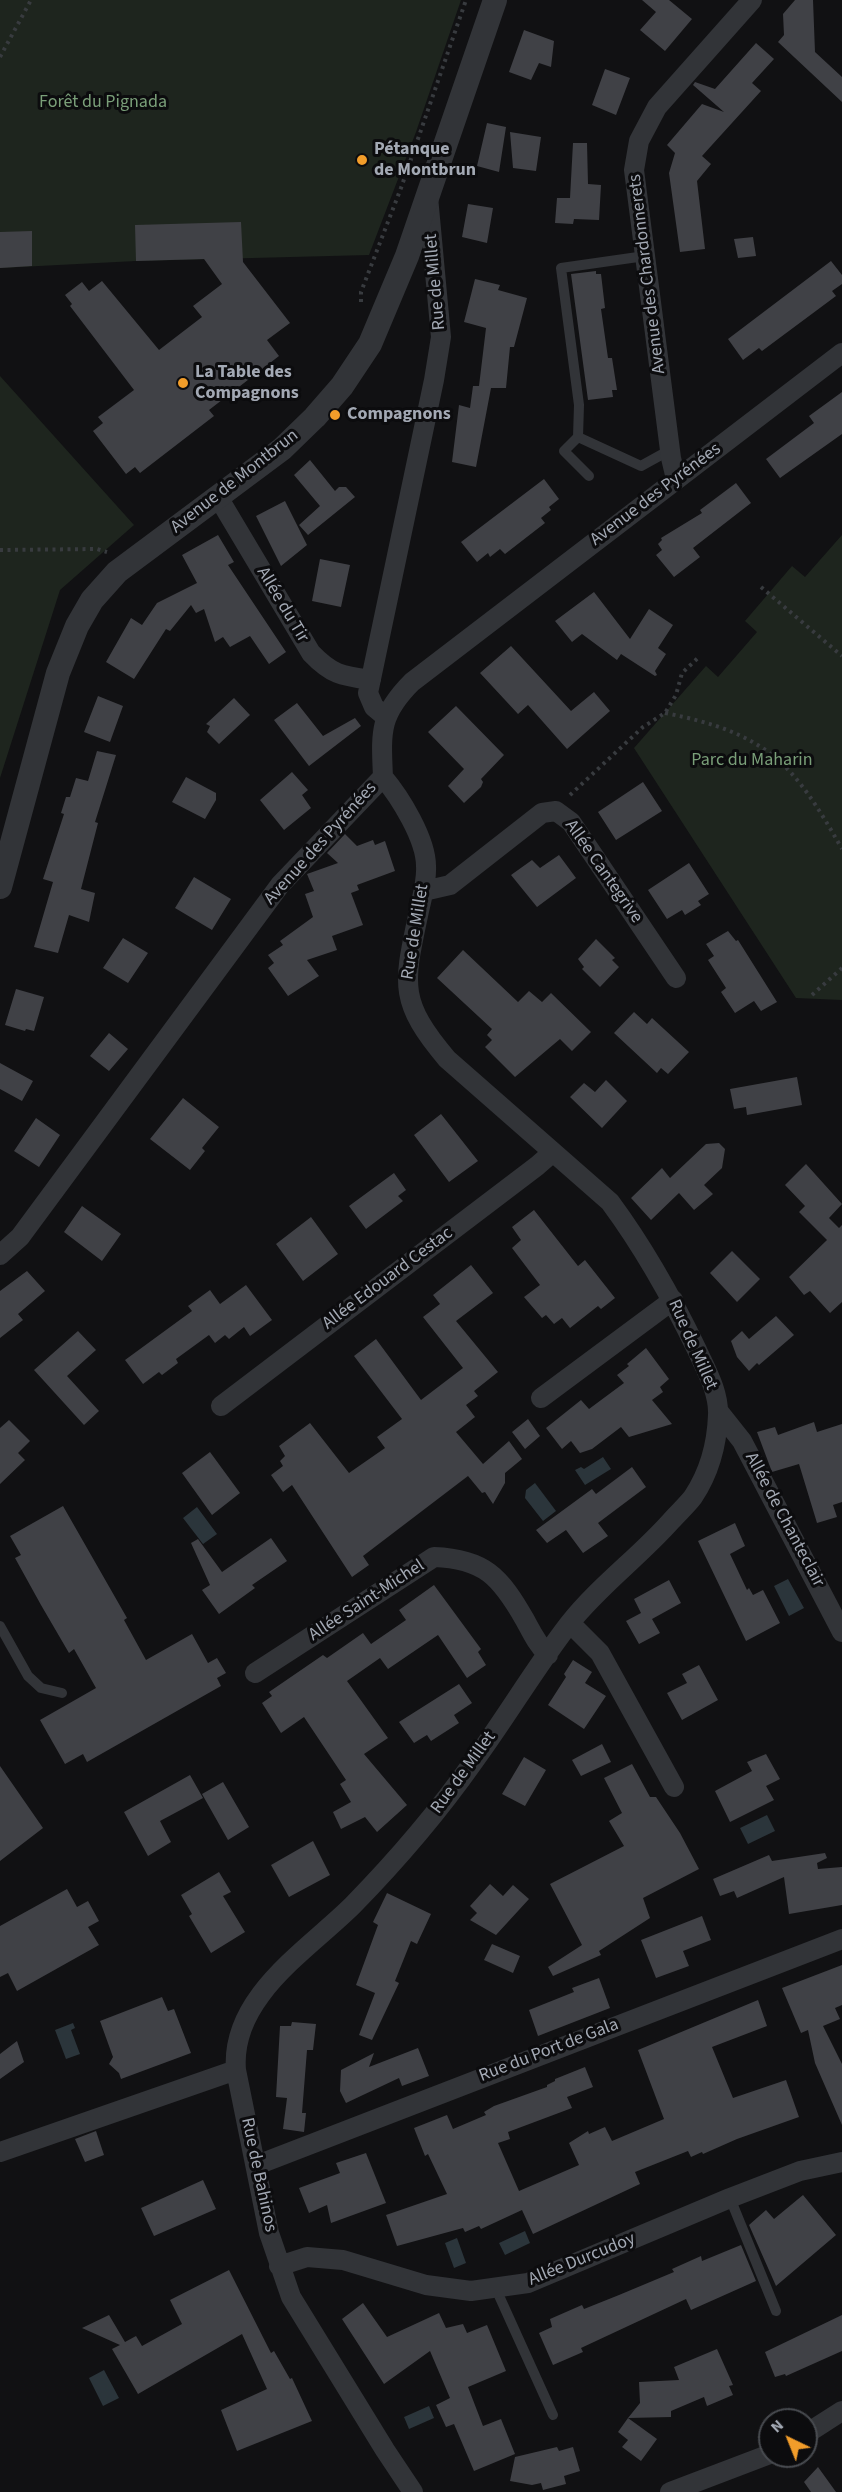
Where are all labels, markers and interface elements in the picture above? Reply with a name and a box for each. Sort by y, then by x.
park label: Forêt du Pignada [39,92,167,114]
place label: Pétanque de Montbrun [374,139,476,182]
marker: Pétanque de Montbrun [355,153,369,167]
street label: Avenue des Chardonnerets [625,173,671,375]
street label: Rue de Millet [421,233,451,331]
place label: La Table des Compagnons [195,362,299,404]
marker: La Table des Compagnons [176,376,190,390]
place label: Compagnons [347,404,451,426]
marker: Compagnons [328,408,342,422]
street label: Avenue de Montbrun [167,425,303,539]
street label: Avenue des Pyrénées [586,439,726,551]
street label: Allée du Tir [251,563,313,647]
park label: Parc du Maharin [691,750,813,772]
street label: Avenue des Pyrénées [260,778,382,910]
street label: Allée Cantegrive [559,816,647,928]
street label: Rue de Millet [398,883,434,981]
street label: Allée Edouard Cestac [319,1223,457,1335]
street label: Rue de Millet [662,1296,722,1394]
street label: Allée de Chanteclair [739,1449,829,1591]
street label: Allée Saint-Michel [305,1556,429,1646]
street label: Rue de Millet [427,1728,501,1818]
street label: Rue du Port de Gala [476,2014,622,2088]
street label: Rue de Bahinos [235,2116,281,2234]
street label: Allée Durcudoy [525,2229,639,2291]
north arrow [758,2408,818,2468]
text: N [766,2415,788,2438]

